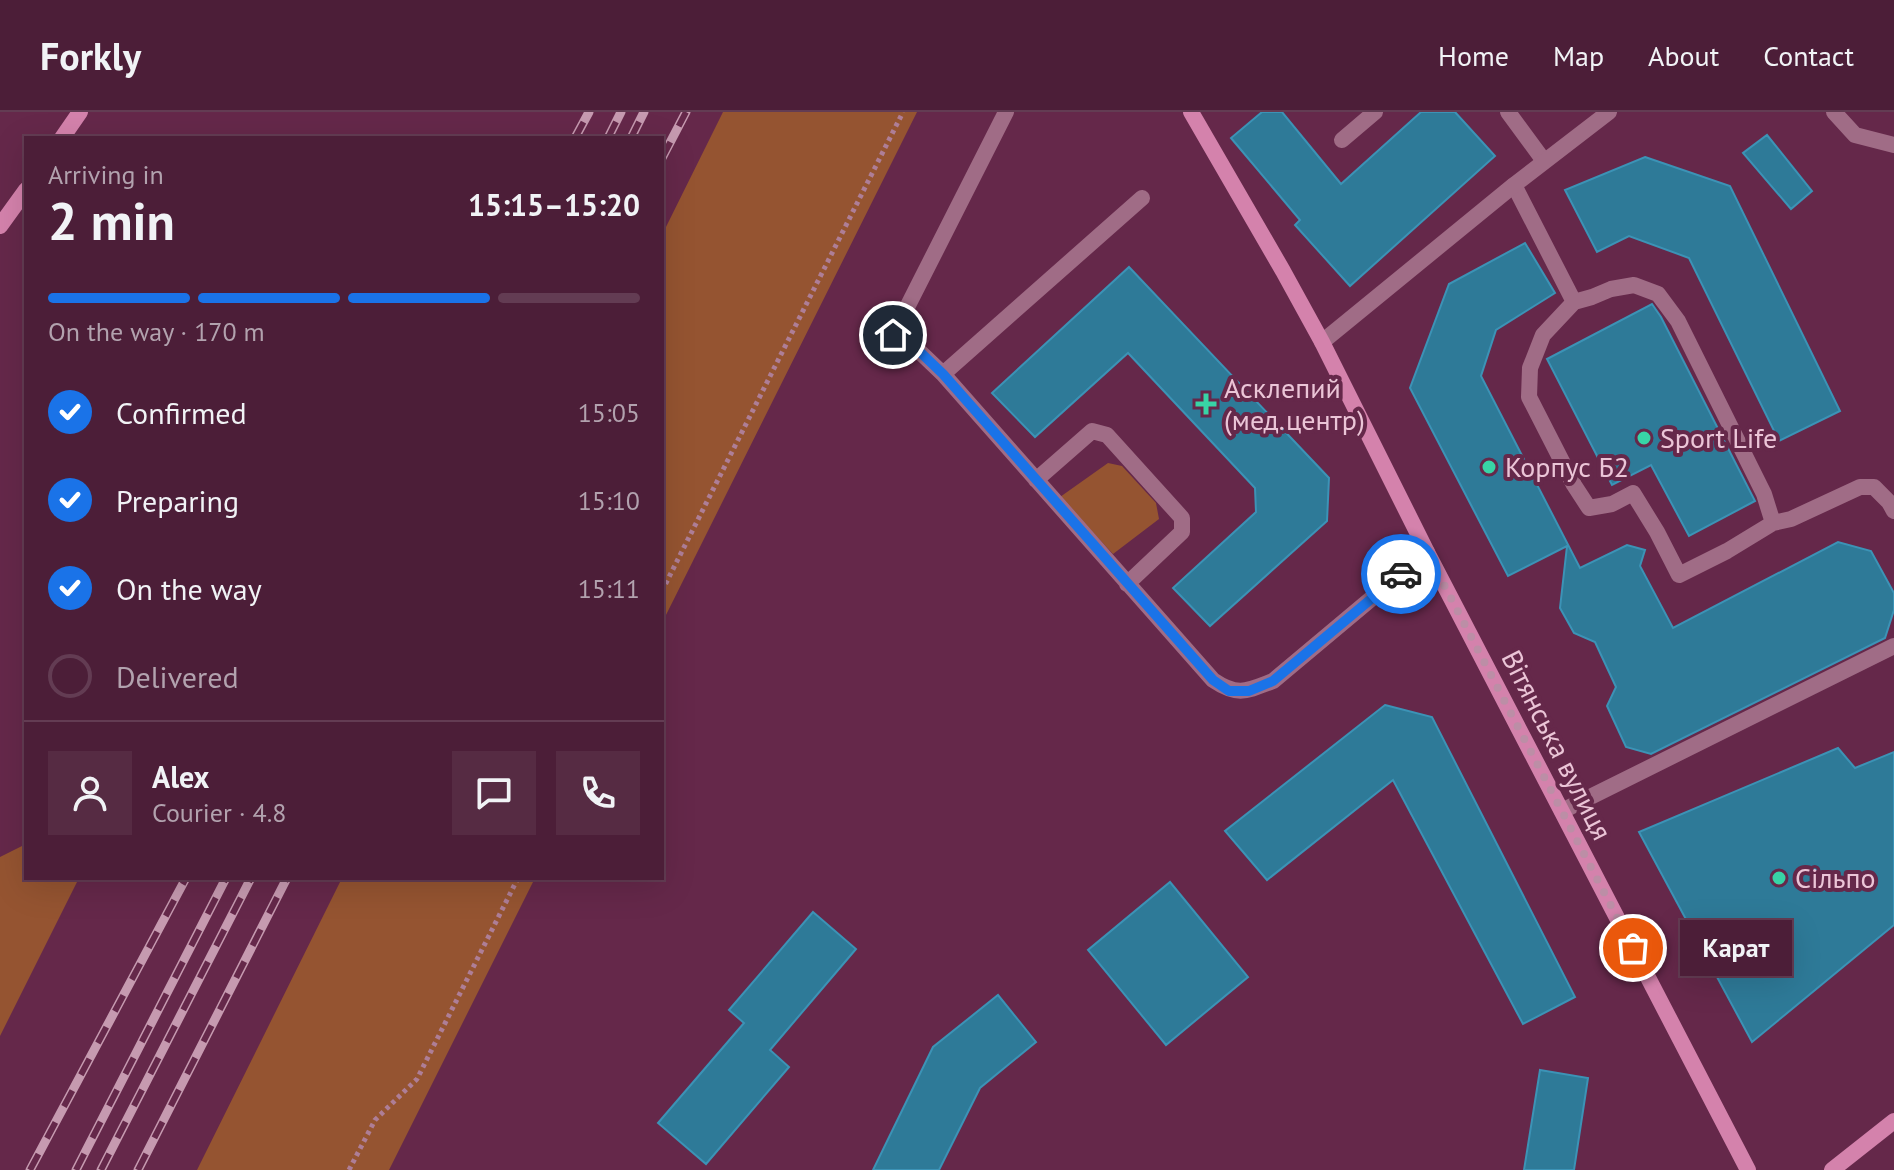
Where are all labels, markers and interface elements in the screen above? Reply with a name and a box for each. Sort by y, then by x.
text: Forkly [40,31,141,80]
text: Home [1438,37,1509,74]
text: Map [1553,37,1604,74]
text: About [1648,37,1719,74]
text: Contact [1763,37,1854,74]
text: Arriving in [48,158,164,191]
text: 15:15–15:20 [468,185,640,224]
text: 2 min [48,187,175,254]
pin [859,301,927,369]
icon: home [871,313,915,357]
text: On the way · 170 m [48,315,265,348]
place label: Асклепий (мед.центр) [1224,369,1365,438]
icon: check [48,390,92,434]
text: Confirmed [116,393,247,432]
marker: Асклепий (мед.центр) [1195,393,1217,415]
text: 15:05 [578,396,640,429]
place label: Sport Life [1660,419,1777,456]
marker: Sport Life [1635,429,1653,447]
place label: Корпус Б2 [1505,448,1629,485]
marker: Корпус Б2 [1480,458,1498,476]
icon: check [48,478,92,522]
text: Preparing [116,481,239,520]
text: 15:10 [578,484,640,517]
courier [1361,534,1441,614]
icon: car [1379,552,1423,596]
icon: check [48,566,92,610]
text: On the way [116,569,262,608]
text: 15:11 [578,572,640,605]
street label: Вітянська вулиця [1494,644,1621,846]
text: Delivered [116,657,239,696]
button: person [48,751,132,835]
button: chat [452,751,536,835]
button: phone [556,751,640,835]
text: Alex [152,757,209,796]
text: Courier · 4.8 [152,796,286,829]
place label: Сільпо [1795,859,1876,896]
marker: Сільпо [1770,869,1788,887]
pin [1599,914,1667,982]
callout: Карат [1681,920,1793,976]
icon: bag [1611,926,1655,970]
text: Карат [1703,931,1769,964]

